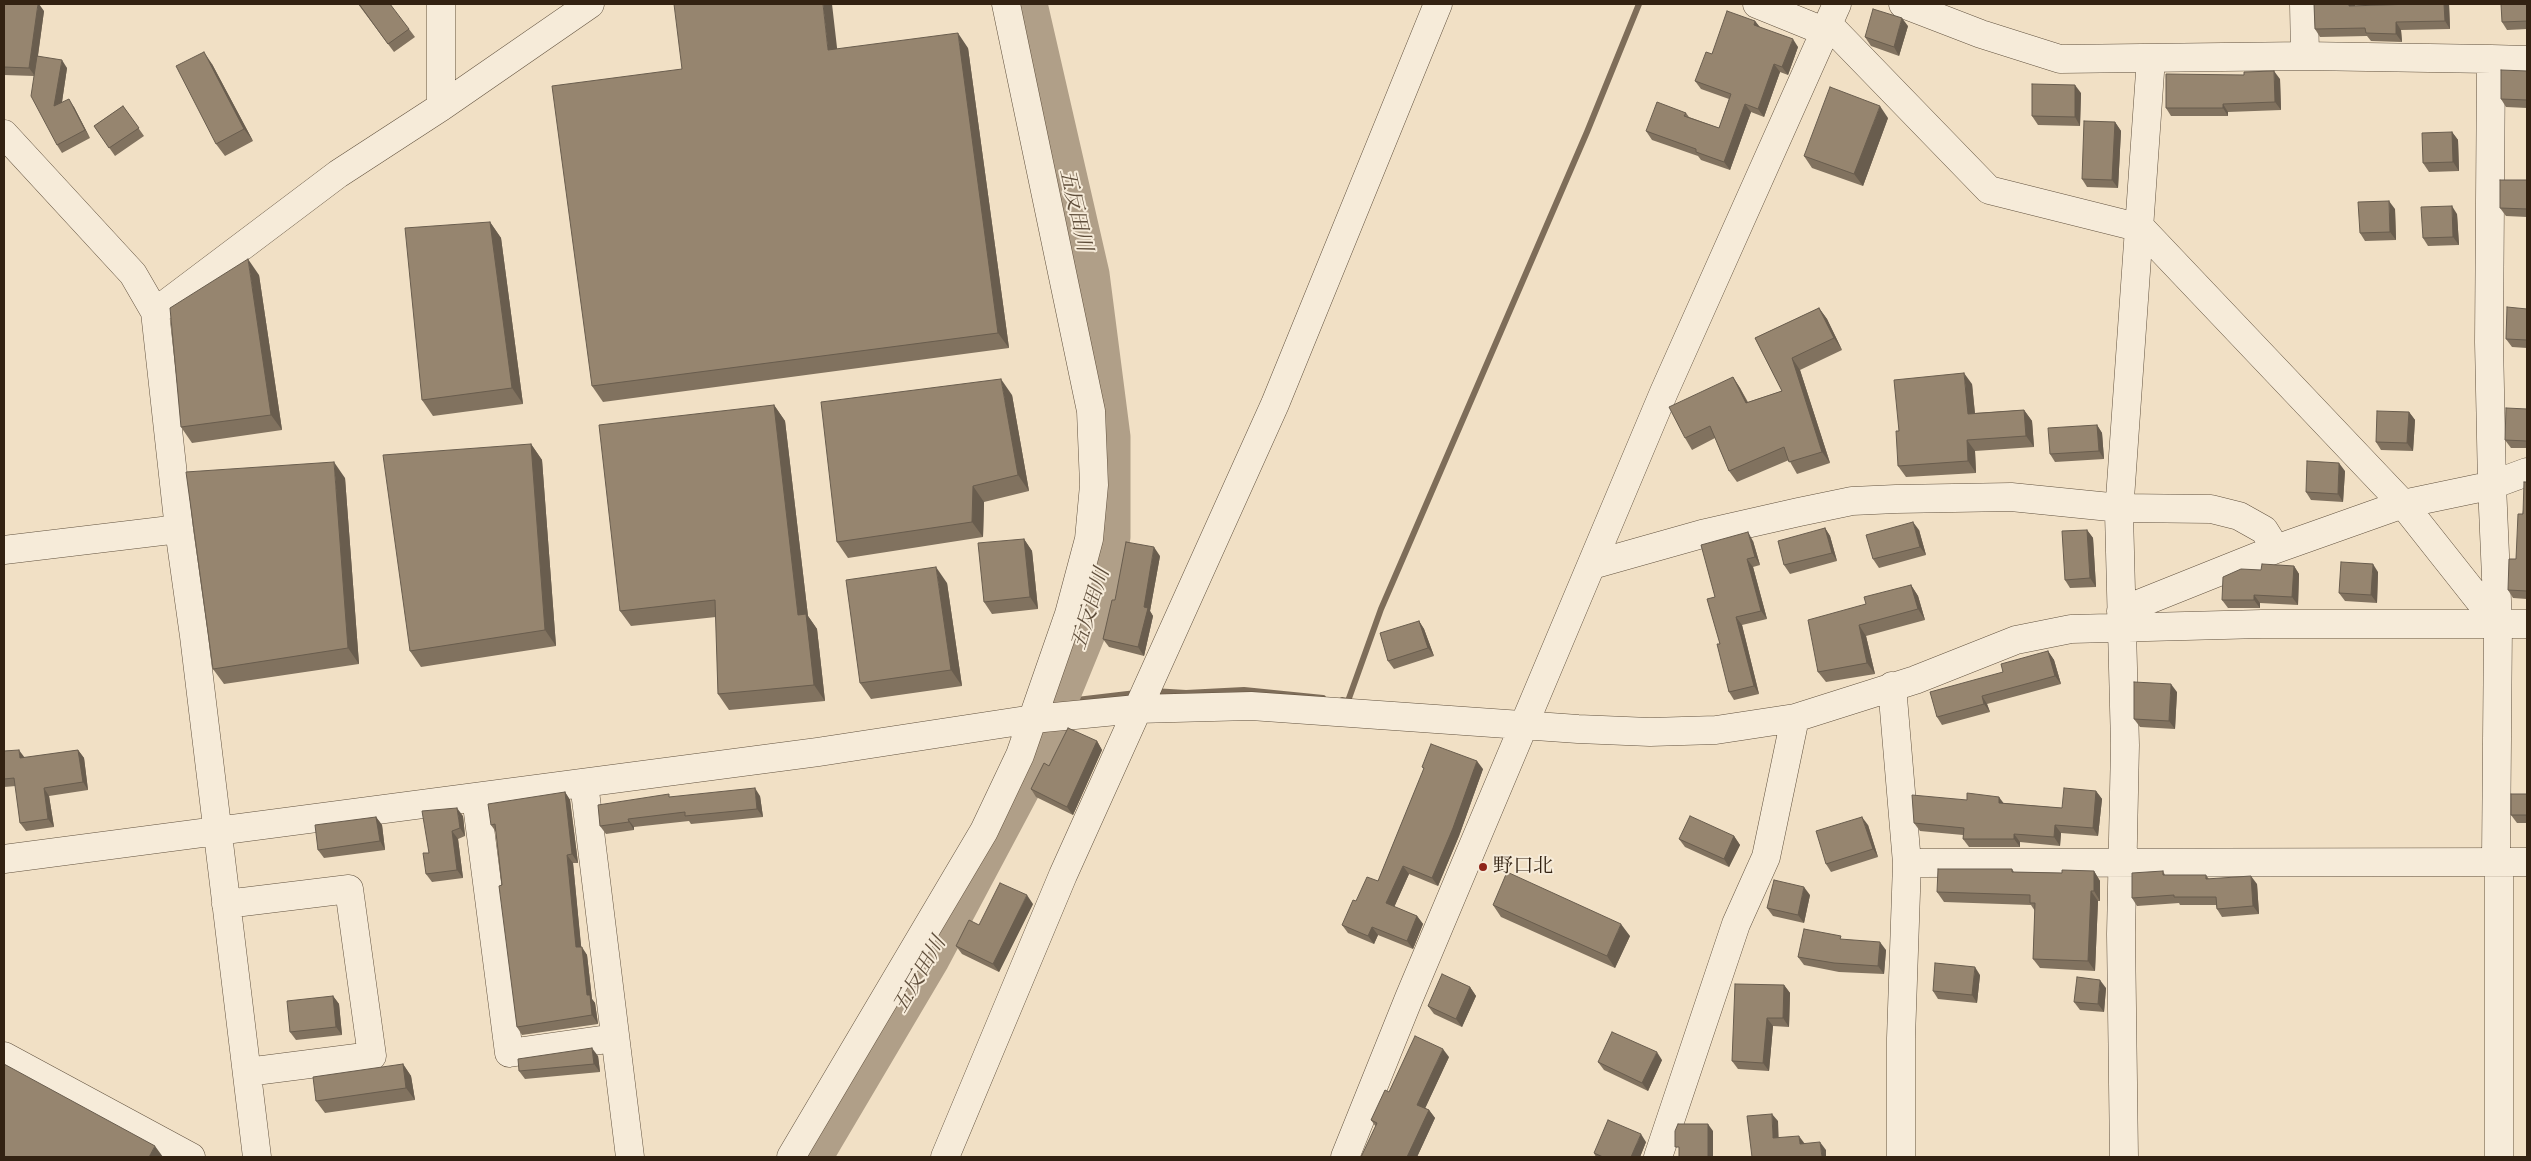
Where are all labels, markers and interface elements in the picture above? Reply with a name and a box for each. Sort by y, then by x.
water label: 五反田川 [1053,166,1097,254]
water label: 五反田川 [1067,565,1115,653]
place label: 野口北 [1493,855,1553,879]
marker: 野口北 [1477,861,1489,873]
water label: 五反田川 [888,932,952,1018]

